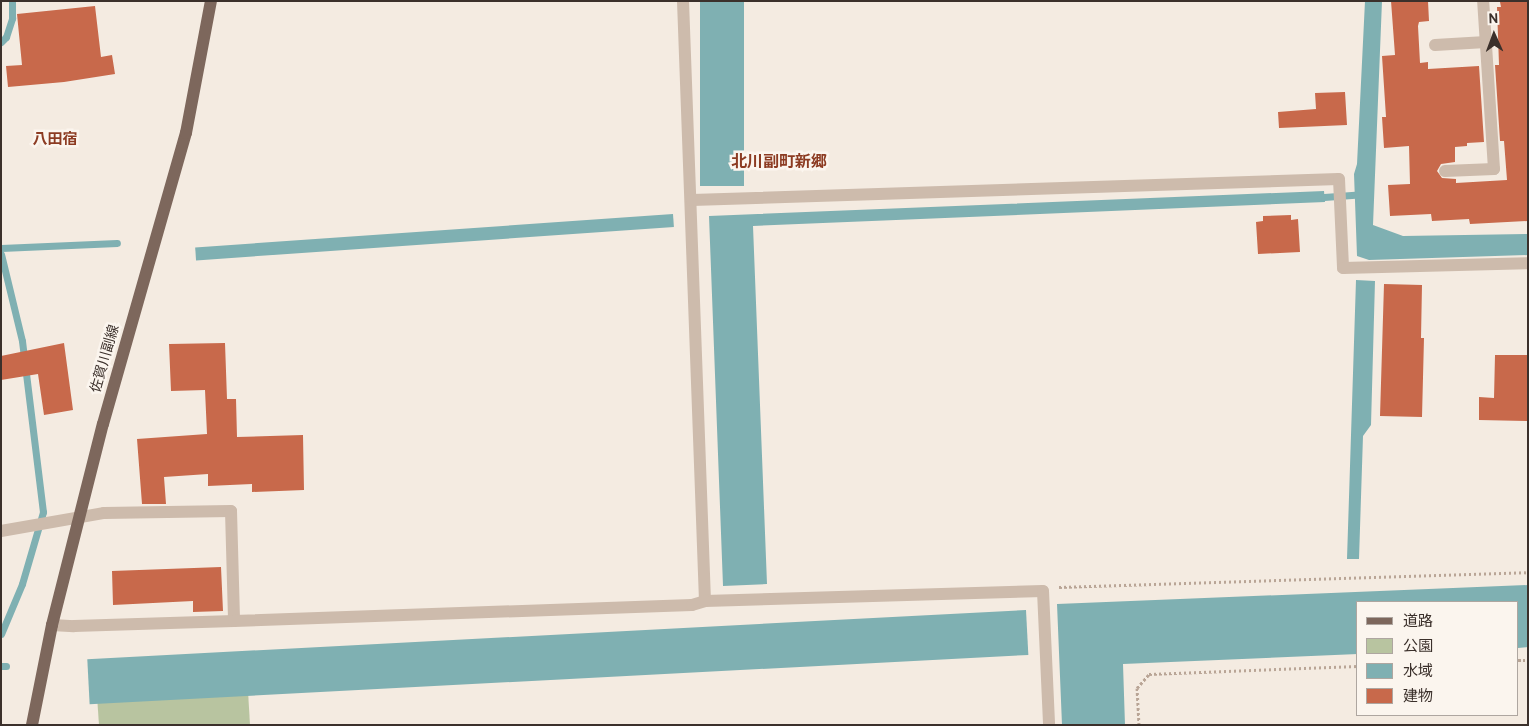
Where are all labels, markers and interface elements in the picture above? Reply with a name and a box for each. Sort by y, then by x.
north arrow [1469,10,1519,60]
text: N [1488,11,1499,28]
district label: 八田宿 [33,132,77,150]
district label: 北川副町新郷 [731,153,827,173]
street label: 佐賀川副線 [88,323,124,395]
legend [1356,601,1519,716]
text: 道路 [1403,613,1433,632]
text: 公園 [1403,638,1433,657]
text: 水域 [1403,663,1433,682]
text: 建物 [1403,688,1433,707]

